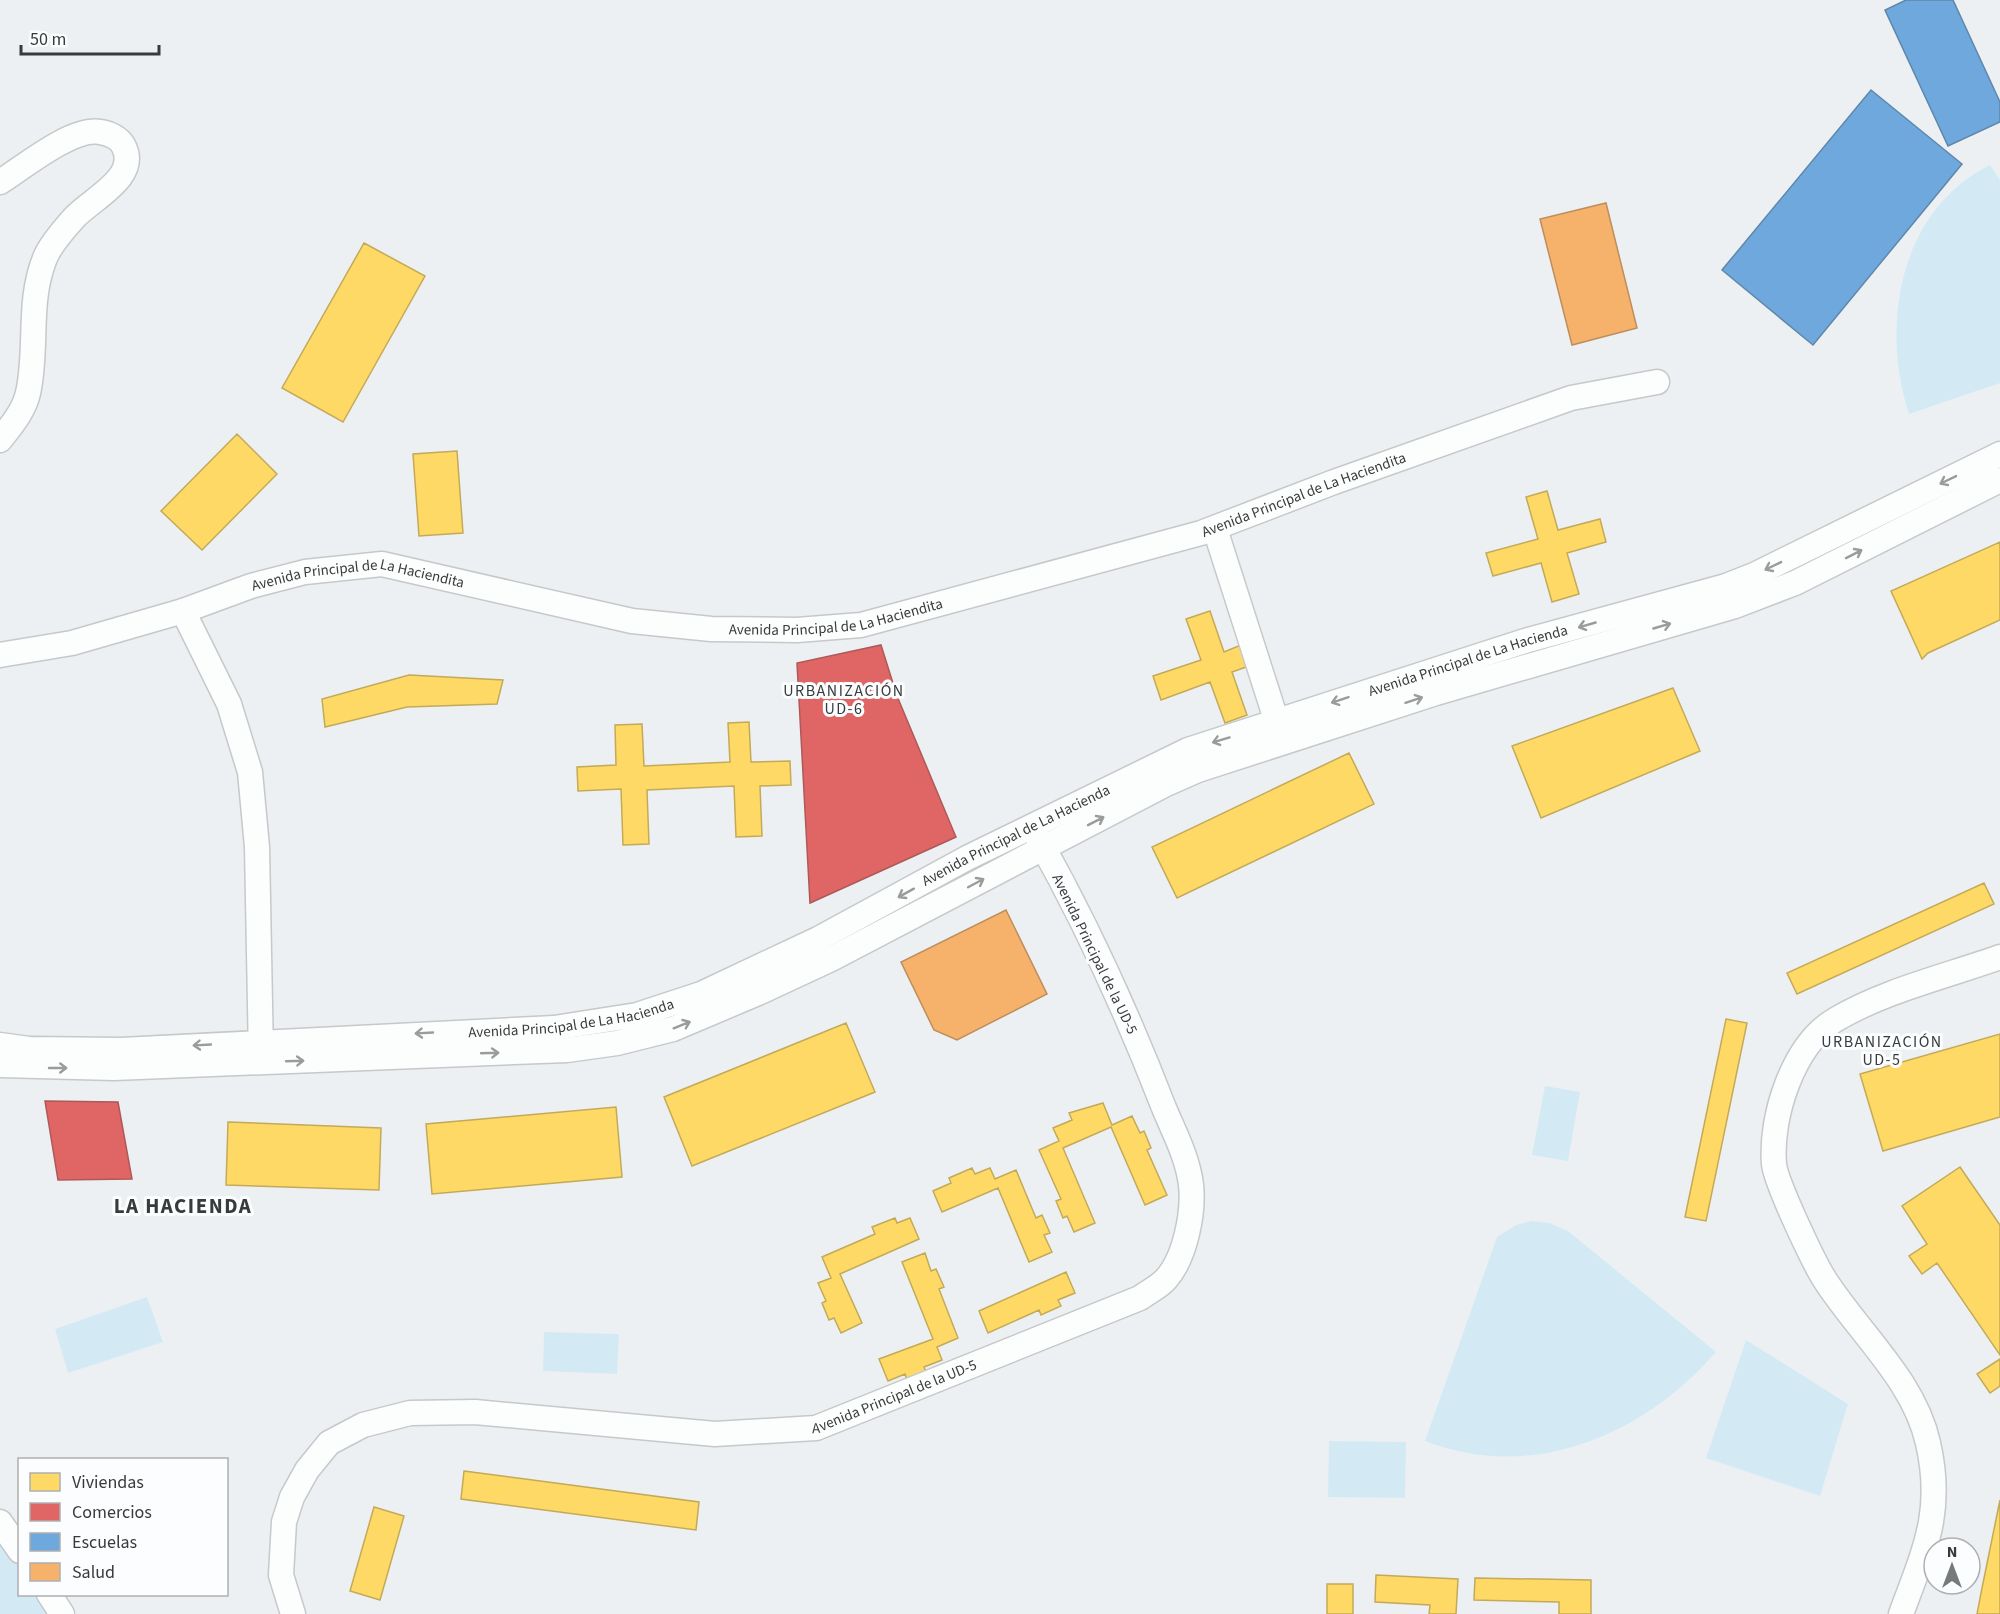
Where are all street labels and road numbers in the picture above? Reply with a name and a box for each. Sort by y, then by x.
street label: Avenida Principal de La Haciendita [1199,447,1409,543]
street label: Avenida Principal de La Haciendita [249,554,466,596]
street label: Avenida Principal de La Haciendita [729,593,945,641]
street label: Avenida Principal de La Hacienda [1366,620,1570,702]
street label: Avenida Principal de La Hacienda [918,780,1114,892]
street label: Avenida Principal de la UD-5 [1047,871,1143,1038]
street label: Avenida Principal de La Hacienda [468,994,677,1043]
street label: Avenida Principal de la UD-5 [811,1355,980,1439]

